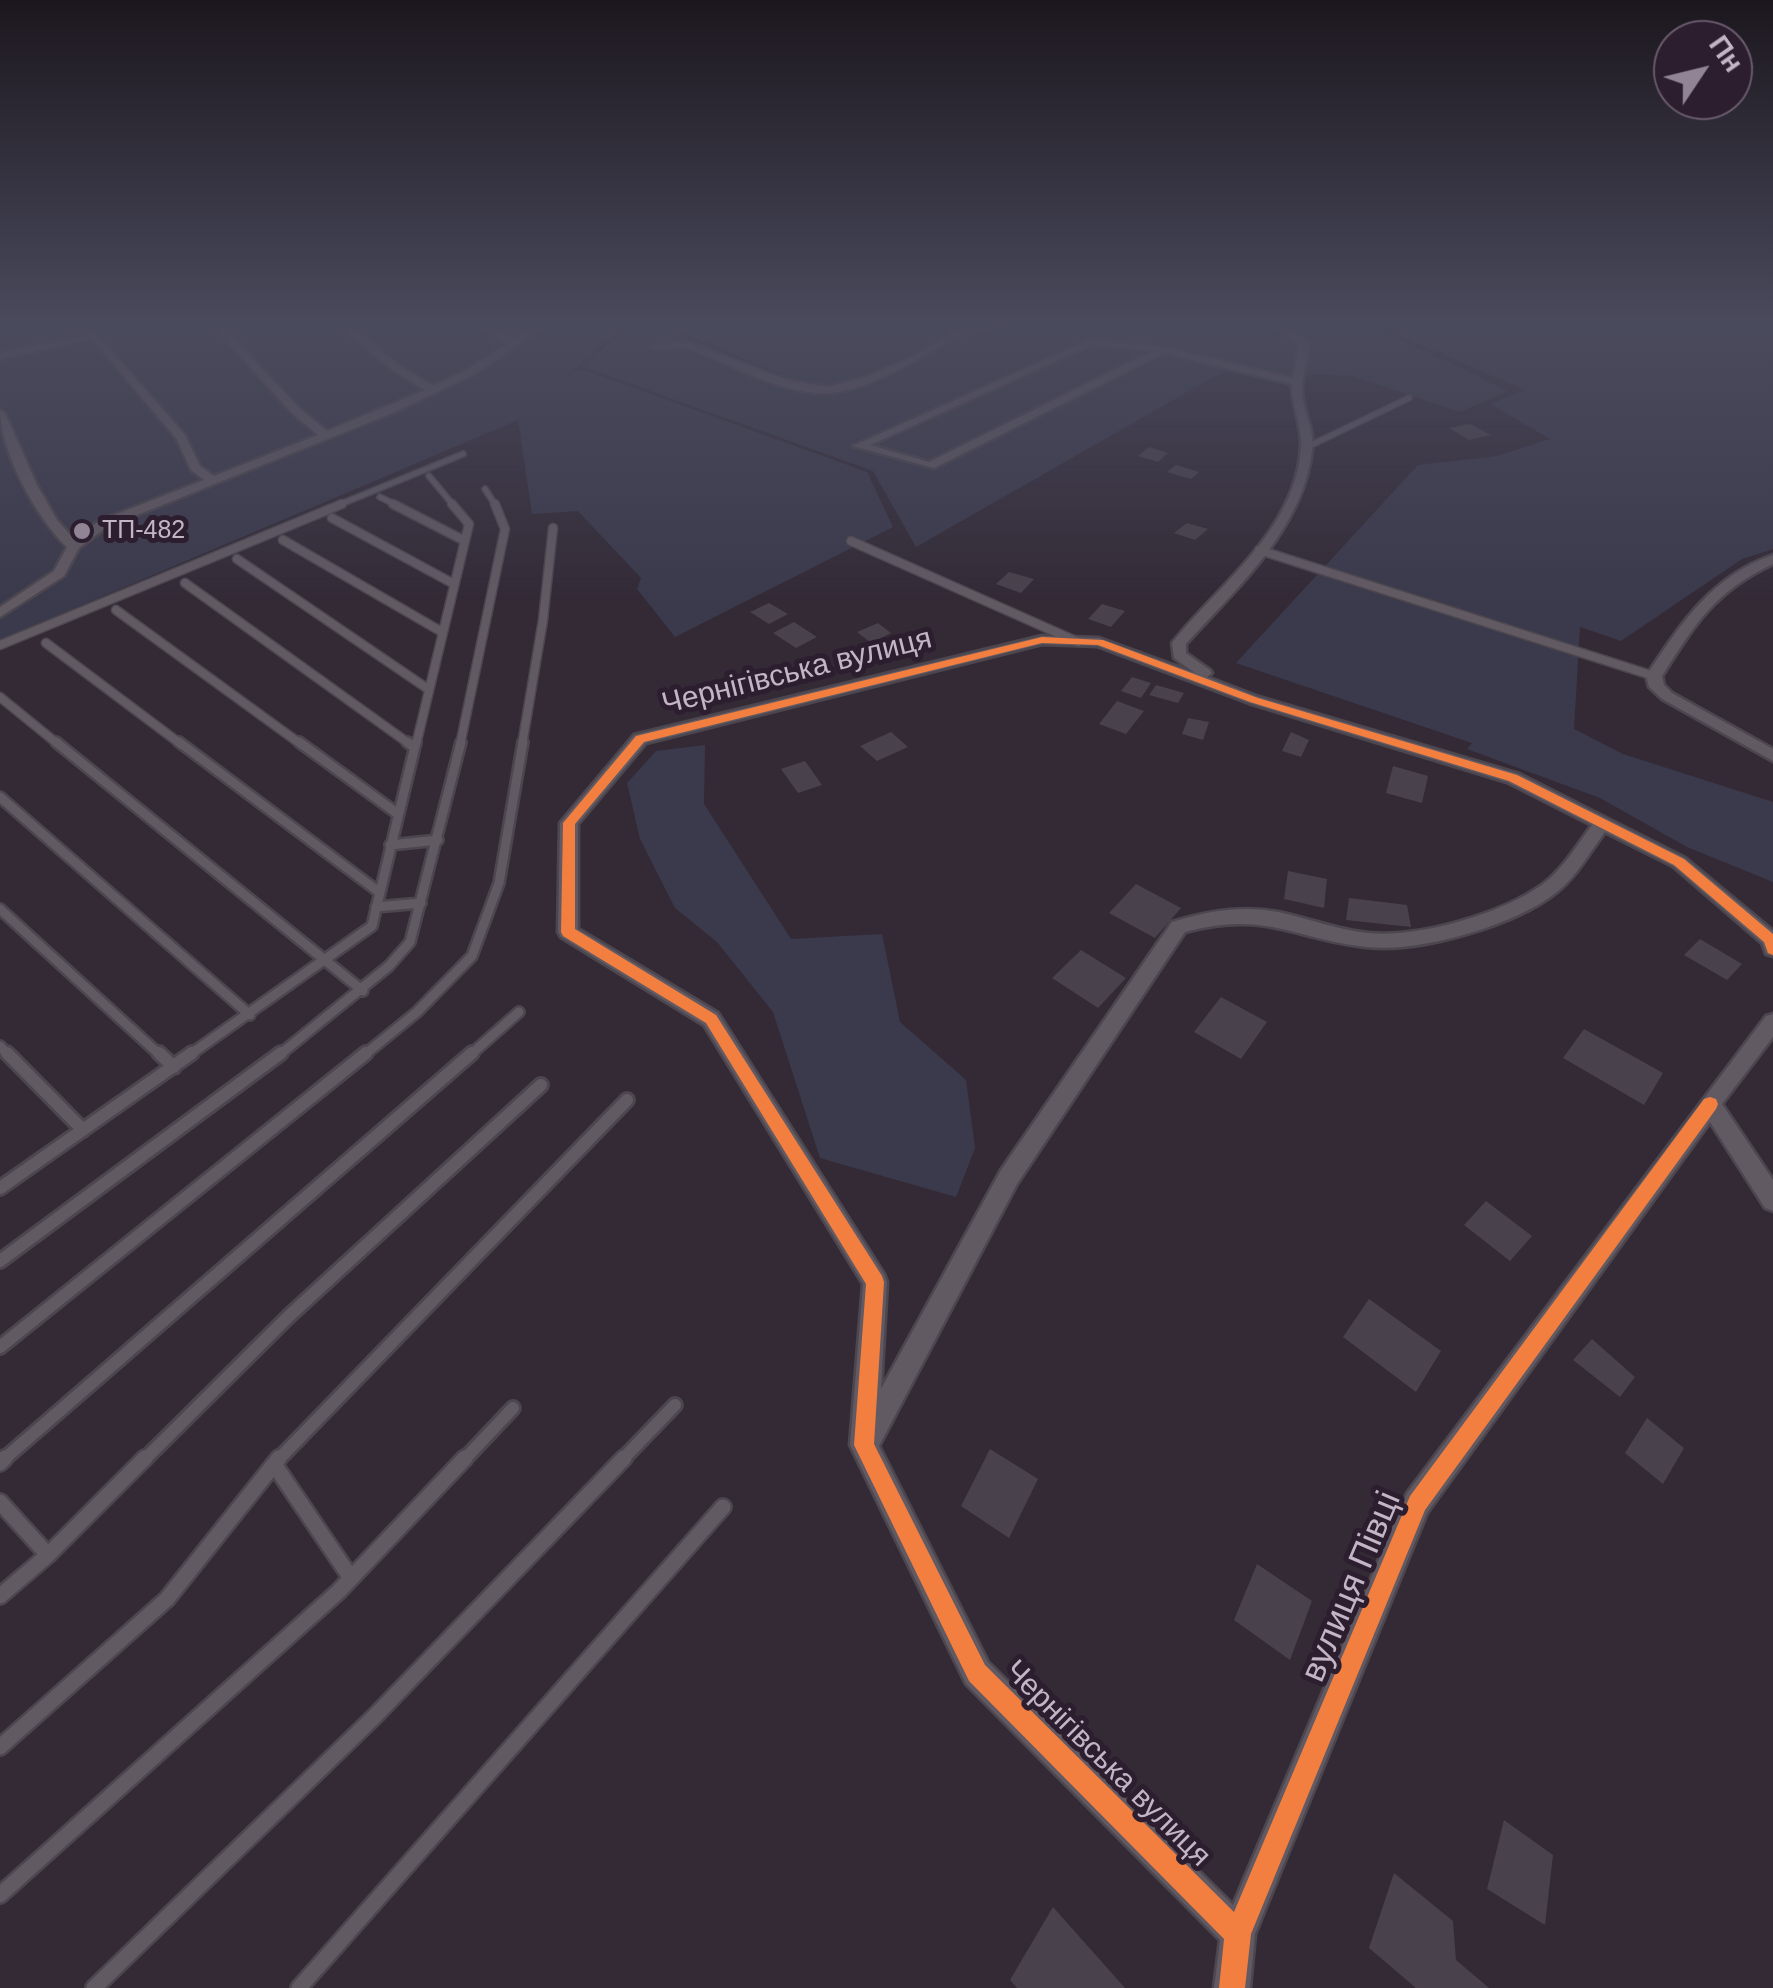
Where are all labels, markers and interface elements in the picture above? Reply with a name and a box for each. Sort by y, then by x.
north arrow [1653,20,1753,120]
text: Пн [1703,30,1750,78]
place label: ТП-482 [102,516,185,546]
marker: ТП-482 [71,520,93,542]
street label: Чернігівська вулиця [658,621,936,723]
street label: вулиця Півці [1293,1486,1411,1688]
street label: Чернігівська вулиця [996,1653,1218,1875]

